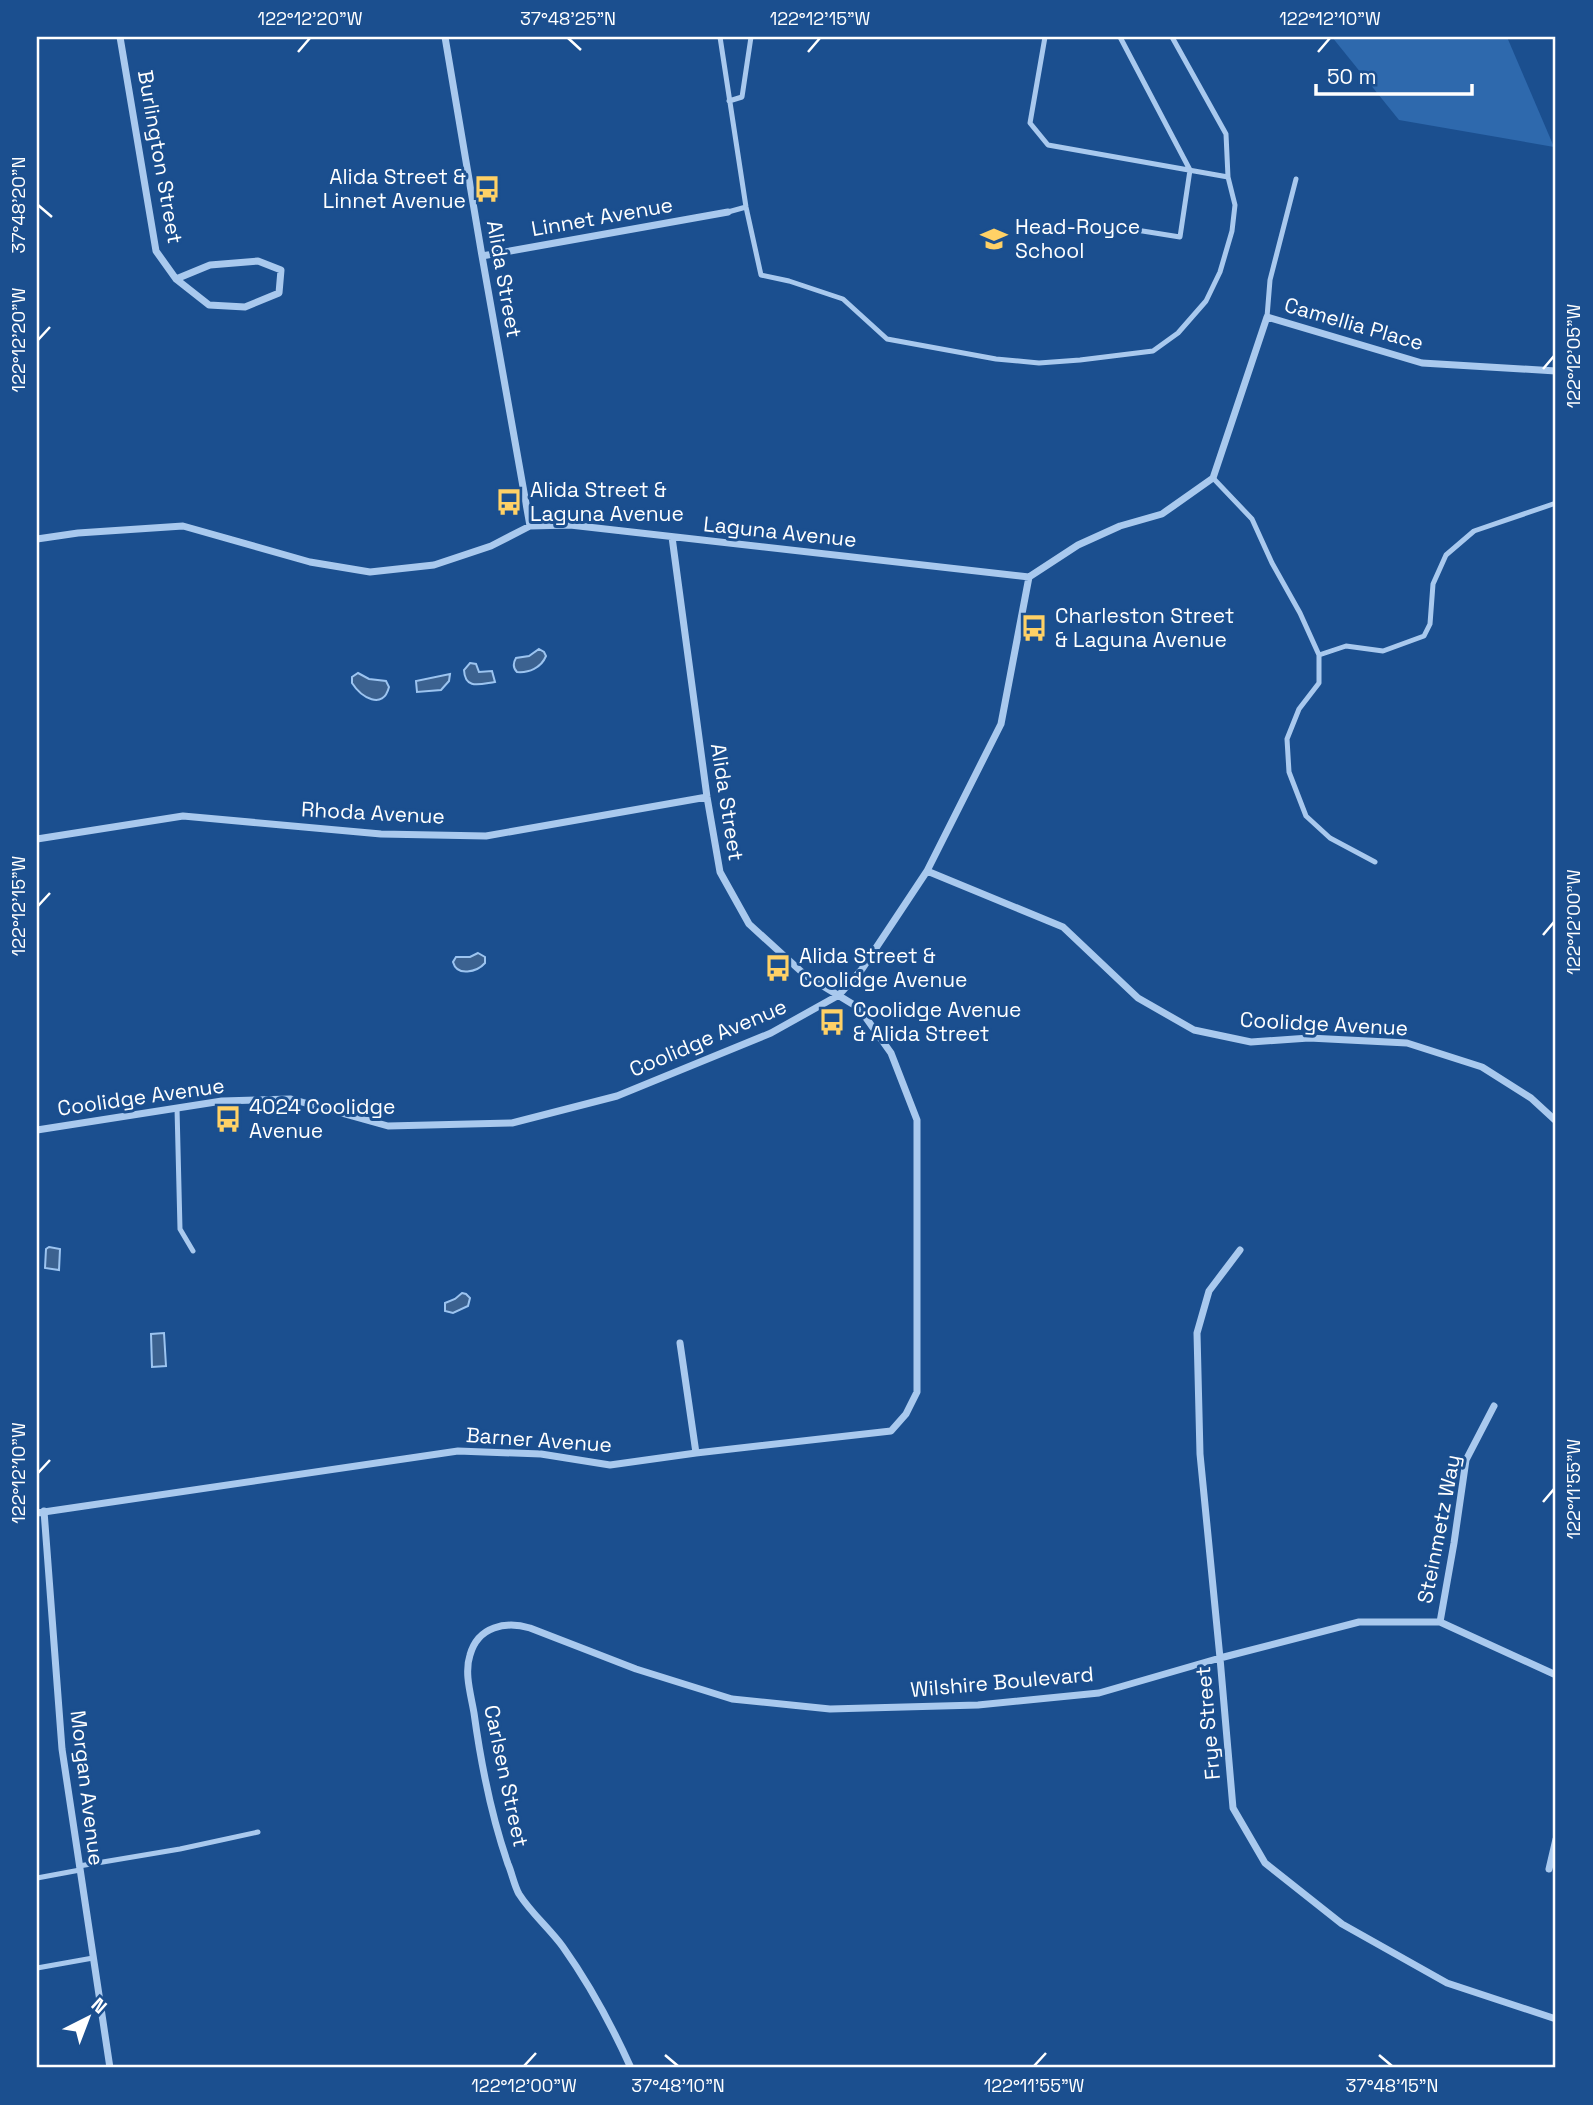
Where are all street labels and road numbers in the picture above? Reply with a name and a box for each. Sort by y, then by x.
street label: Burlington Street [132,68,189,246]
street label: Linnet Avenue [529,191,675,242]
street label: Alida Street [481,218,528,340]
street label: Camellia Place [1281,291,1427,356]
street label: Laguna Avenue [702,510,858,553]
street label: Alida Street [705,741,750,863]
street label: Rhoda Avenue [300,795,446,830]
street label: Coolidge Avenue [625,992,791,1083]
street label: Coolidge Avenue [1239,1006,1409,1041]
street label: Coolidge Avenue [56,1071,226,1122]
street label: Barner Avenue [465,1421,613,1458]
street label: Steinmetz Way [1411,1452,1466,1606]
street label: Wilshire Boulevard [909,1660,1095,1703]
street label: Frye Street [1189,1665,1226,1781]
street label: Carlsen Street [478,1702,535,1849]
street label: Morgan Avenue [65,1709,110,1867]

